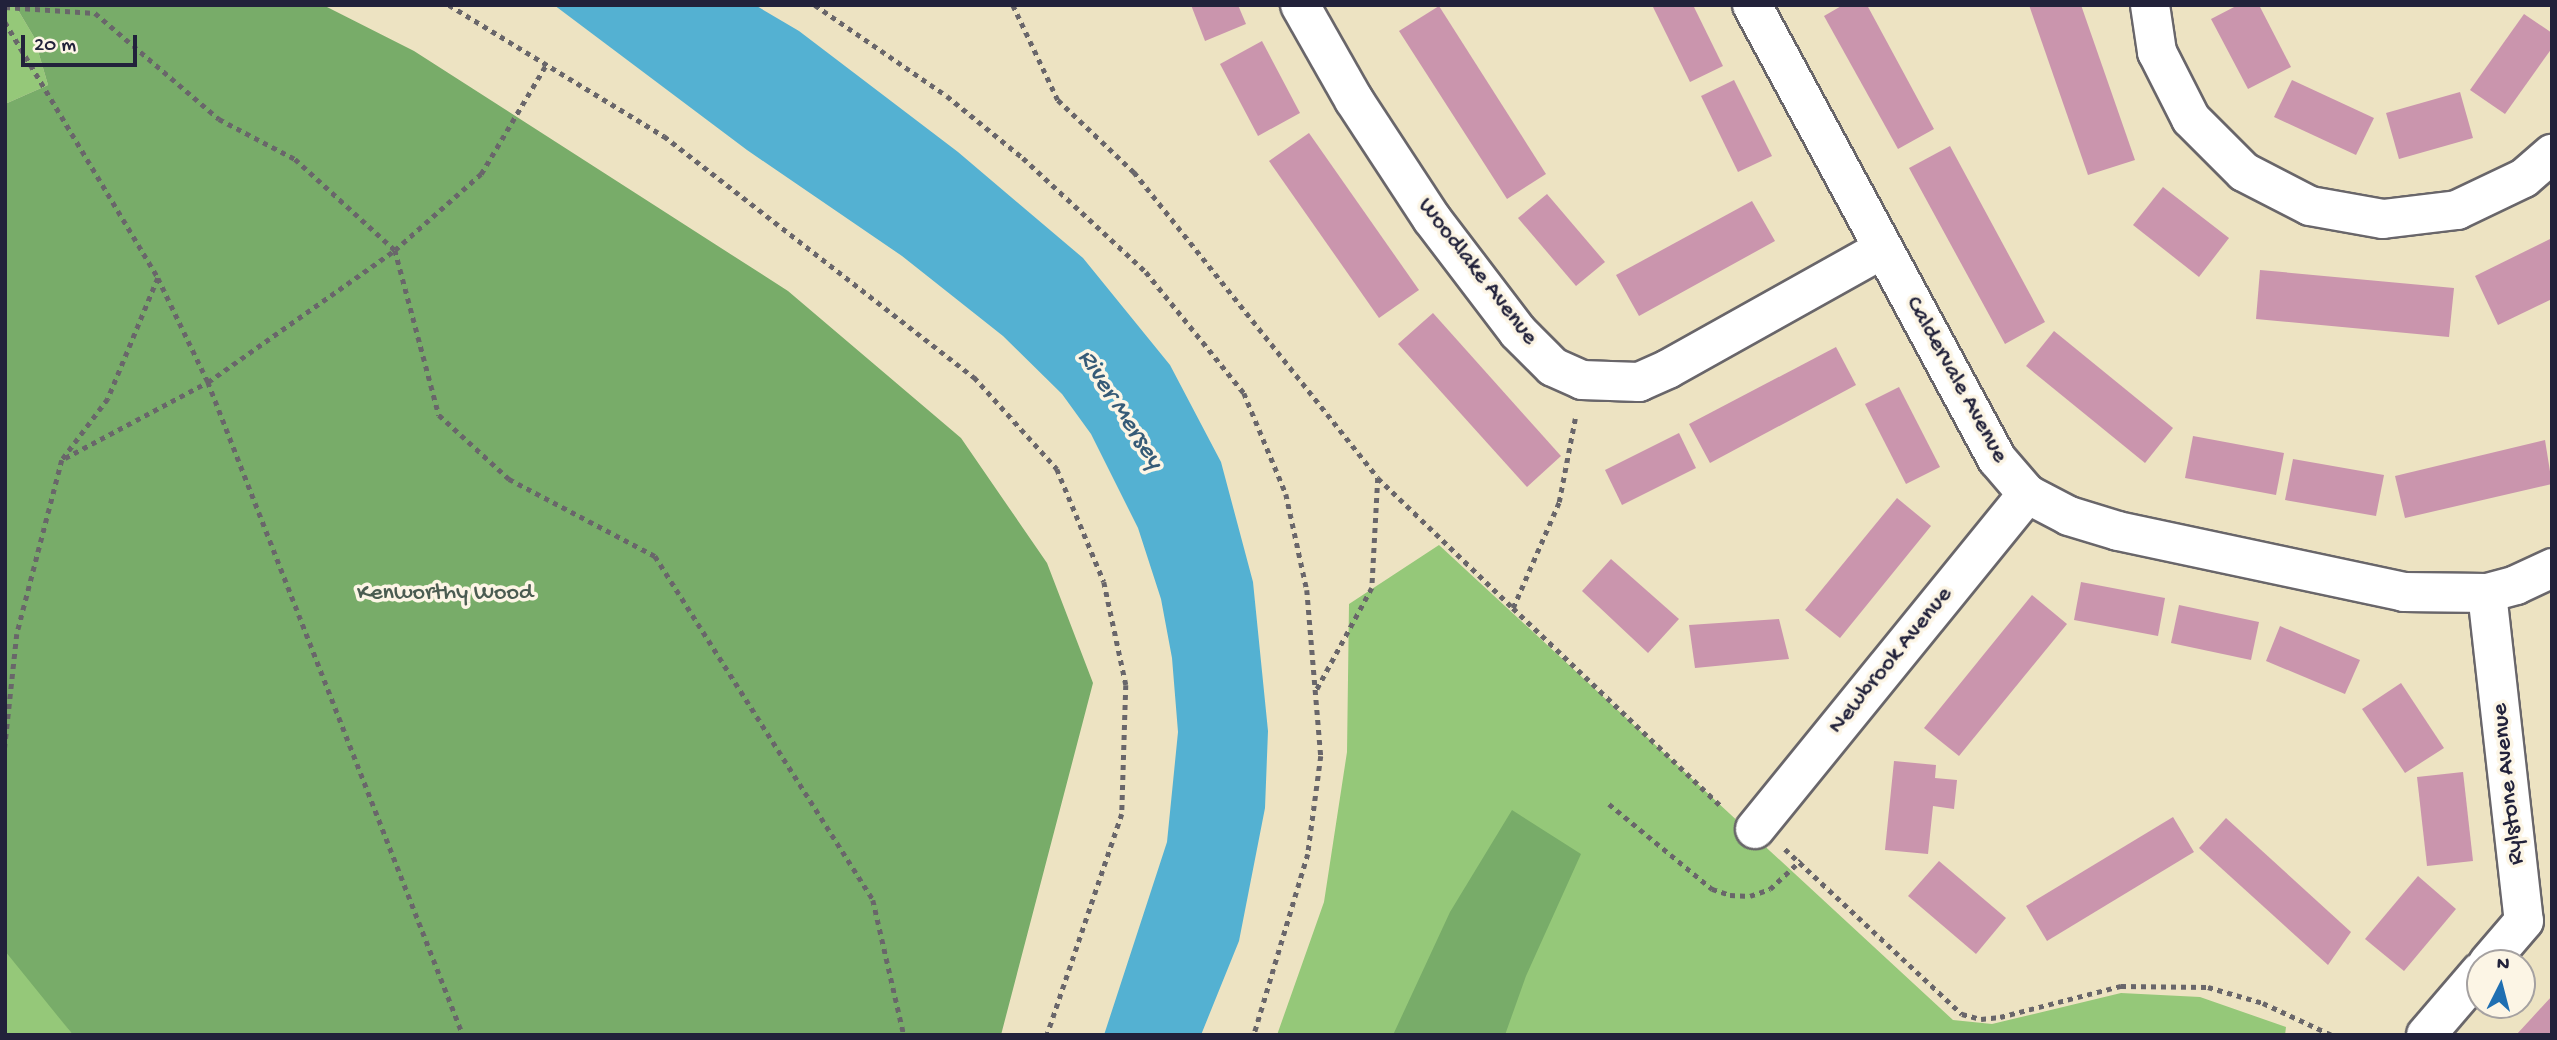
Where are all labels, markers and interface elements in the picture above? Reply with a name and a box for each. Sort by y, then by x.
scale bar [24,21,140,65]
text: 20 m [34,34,76,59]
street label: Woodlake Avenue [1411,193,1543,351]
street label: Caldervale Avenue [1898,292,2014,468]
water label: River Mersey [1069,344,1169,476]
park label: Kenworthy Wood [357,580,533,608]
street label: Newbrook Avenue [1823,581,1959,741]
street label: Rylstone Avenue [2486,702,2532,866]
north arrow [2466,949,2536,1019]
text: N [2496,953,2510,977]

